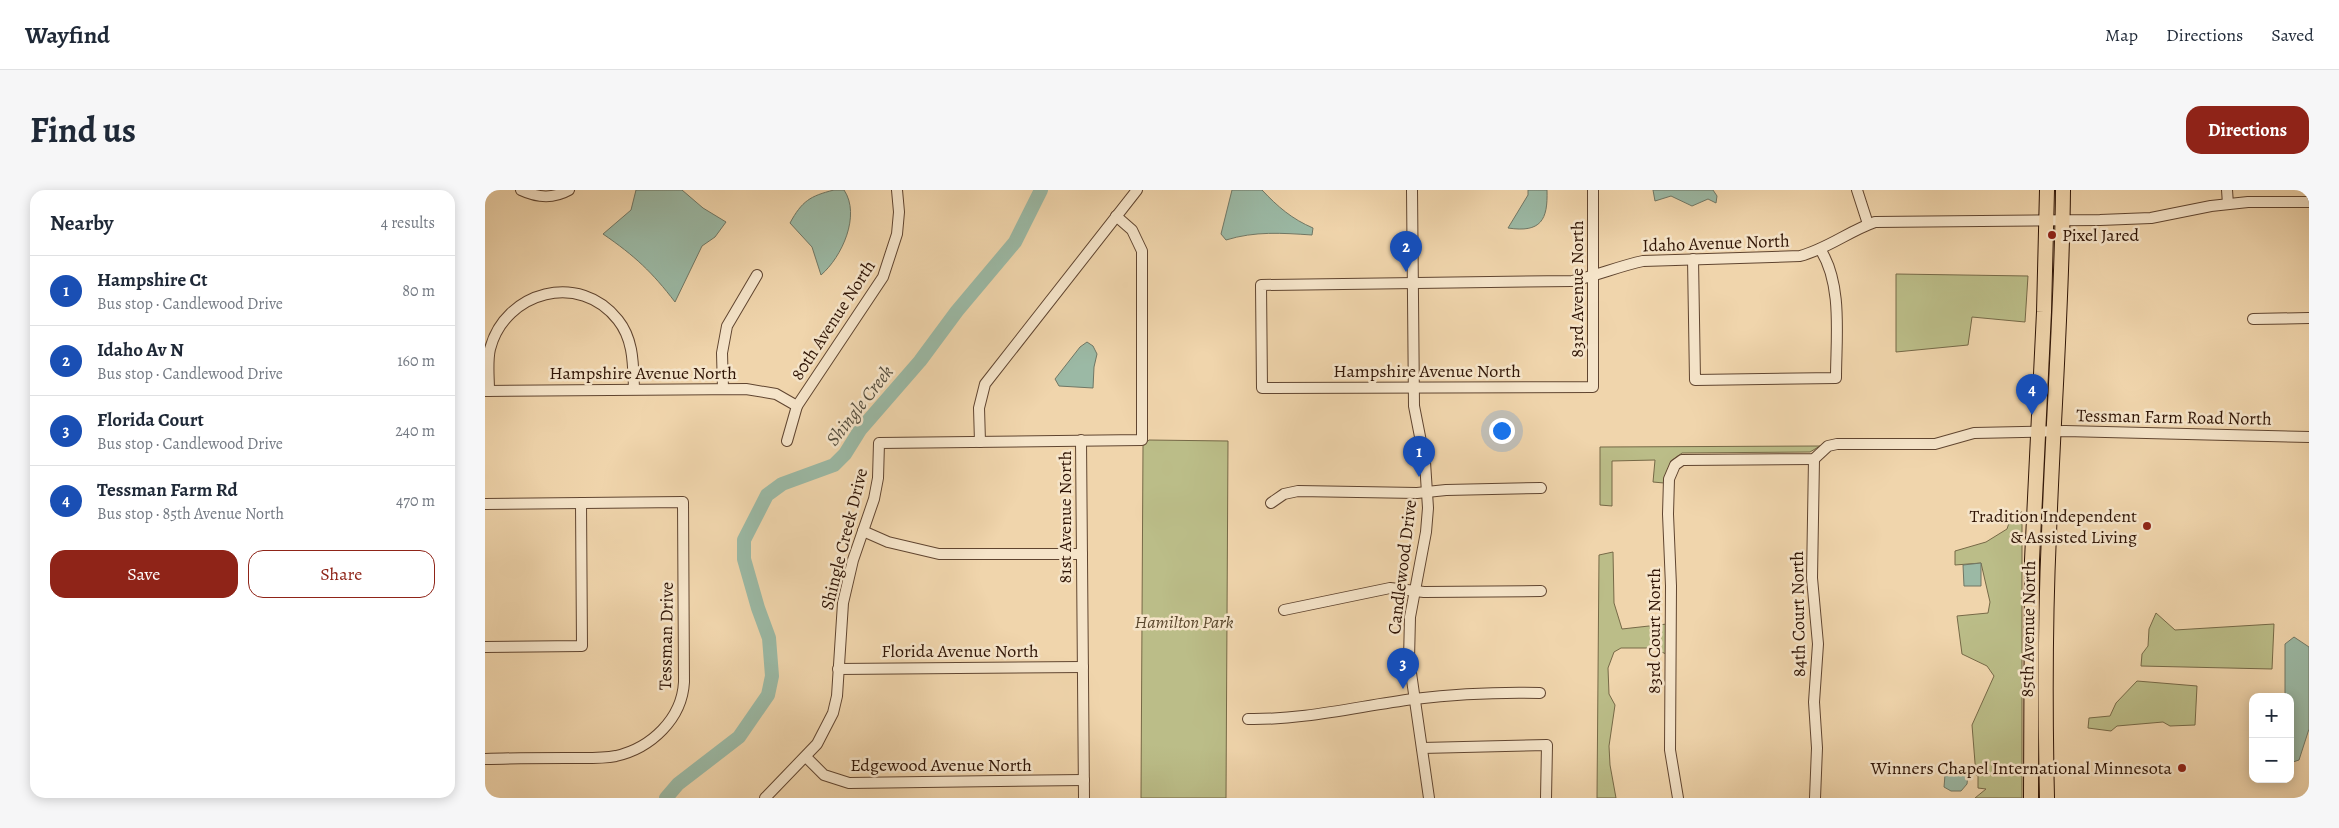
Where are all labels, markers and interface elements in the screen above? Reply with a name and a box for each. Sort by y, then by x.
text: Wayfind [25,19,110,51]
text: Map [2105,23,2138,47]
text: Directions [2166,23,2243,47]
text: Saved [2271,23,2314,47]
text: Find us [30,106,136,154]
button: Directions [2186,106,2309,154]
text: Nearby [50,209,113,237]
text: 4 results [381,212,435,234]
street label: 83rd Avenue North [1565,220,1589,358]
place label: Pixel Jared [2062,223,2140,247]
street label: Idaho Avenue North [1642,228,1791,258]
marker: Pixel Jared [2046,229,2058,241]
pin: 2 [1390,231,1422,272]
street label: 80th Avenue North [785,255,881,385]
text: Hampshire Ct [97,267,208,293]
text: 1 [63,280,69,302]
text: 80 m [402,280,435,302]
text: Bus stop · Candlewood Drive [97,293,283,315]
text: Idaho Av N [97,337,184,363]
text: 2 [62,350,70,372]
text: 160 m [397,350,435,372]
street label: Hampshire Avenue North [1333,359,1521,383]
water label: Shingle Creek [820,360,900,451]
street label: Hampshire Avenue North [549,361,737,385]
text: Bus stop · Candlewood Drive [97,363,283,385]
pin: 4 [2016,374,2048,415]
street label: Tessman Farm Road North [2076,403,2272,431]
text: Florida Court [97,407,204,433]
your location [1489,418,1515,444]
text: 3 [63,420,69,442]
text: 240 m [395,420,435,442]
text: Bus stop · Candlewood Drive [97,433,283,455]
pin: 1 [1403,436,1435,477]
street label: 81st Avenue North [1053,450,1077,583]
street label: Shingle Creek Drive [815,465,873,613]
text: Tessman Farm Rd [97,477,238,503]
text: 4 [62,490,70,512]
text: 470 m [396,490,435,512]
street label: Candlewood Drive [1382,498,1422,636]
text: Bus stop · 85th Avenue North [97,503,284,525]
place label: Tradition Independent & Assisted Living [1970,504,2137,549]
marker: Tradition Independent & Assisted Living [2141,520,2153,532]
button: Save [50,550,238,598]
button: Share [248,550,435,598]
street label: 84th Court North [1785,550,1811,677]
street label: 85th Avenue North [2015,560,2041,698]
street label: 83rd Court North [1642,568,1666,694]
street label: Tessman Drive [653,582,679,690]
park label: Hamilton Park [1135,610,1233,634]
street label: Florida Avenue North [881,639,1039,663]
pin: 3 [1387,648,1419,689]
map controls [2249,693,2294,783]
button: + [2249,693,2294,738]
button: − [2249,738,2294,783]
street label: Edgewood Avenue North [850,753,1032,777]
place label: Winners Chapel International Minnesota [1870,756,2173,780]
marker: Winners Chapel International Minnesota [2176,762,2188,774]

